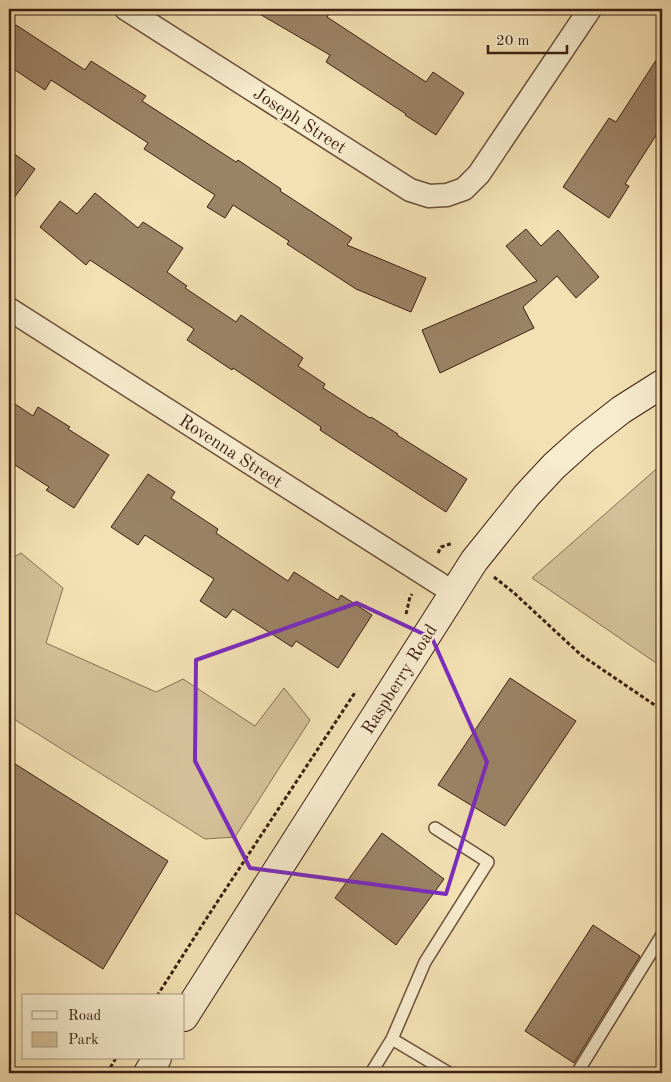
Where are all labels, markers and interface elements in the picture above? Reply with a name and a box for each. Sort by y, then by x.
scale bar [488,22,567,54]
text: 20 m [496,34,530,49]
street label: Joseph Street [250,84,349,157]
street label: Rovenna Street [176,412,285,492]
street label: Raspberry Road [359,621,441,738]
legend [22,994,185,1060]
text: Road [68,1009,102,1024]
text: Park [68,1033,99,1048]

